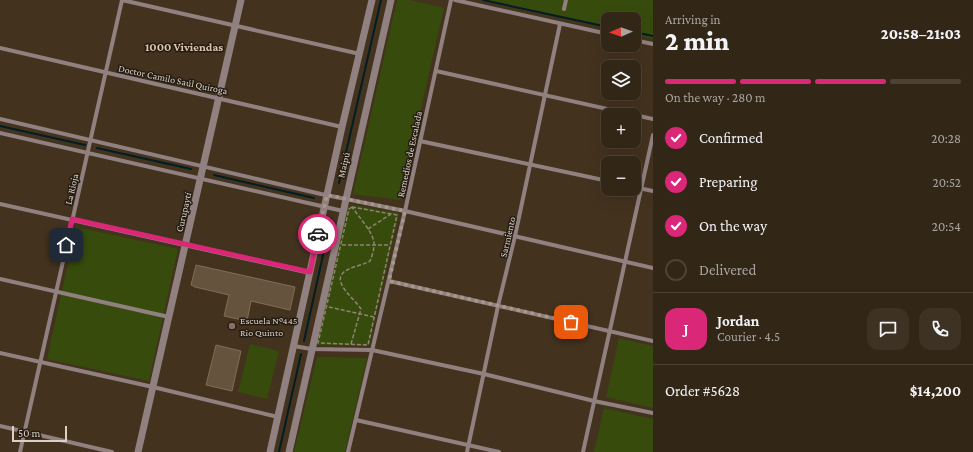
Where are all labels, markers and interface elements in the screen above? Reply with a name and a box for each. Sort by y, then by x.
north arrow [601,12,641,52]
map controls [601,12,641,196]
text: Arriving in [665,12,721,27]
text: 20:58–21:03 [881,26,961,42]
text: 2 min [665,27,729,56]
district label: 1000 Viviendas [145,40,223,54]
button: layers [601,60,641,100]
street label: Doctor Camilo Saúl Quiroga [117,63,229,97]
text: On the way · 280 m [665,90,765,105]
button: + [601,108,641,148]
street label: Remedios de Escalada [395,110,424,198]
icon: check [665,127,687,149]
text: Confirmed [699,130,763,146]
text: 20:28 [931,131,961,146]
street label: Maipú [335,150,352,179]
button: − [601,156,641,196]
icon: check [665,171,687,193]
street label: La Rioja [63,172,81,206]
text: Preparing [699,174,758,190]
text: 20:52 [932,175,961,190]
street label: Curupaytí [174,191,193,233]
courier [298,214,338,254]
icon: check [665,215,687,237]
street label: Sarmiento [497,216,518,259]
text: On the way [699,218,767,234]
text: 20:54 [932,219,961,234]
icon: car [307,223,329,245]
pin [49,228,83,262]
icon: home [55,234,77,256]
text: Delivered [699,262,756,278]
pin [554,305,588,339]
button: chat [867,308,909,350]
button: phone [919,308,961,350]
icon: bag [560,311,582,333]
text: Jordan [717,313,759,329]
place label: Escuela Nº445 Rio Quinto [240,315,298,338]
marker: Escuela Nº445 Rio Quinto [227,321,237,331]
text: J [683,321,689,337]
text: Courier · 4.5 [717,329,780,344]
text: Order #5628 [665,383,740,399]
text: $14,200 [910,383,961,399]
scale bar [12,424,67,443]
text: 50 m [18,427,40,439]

